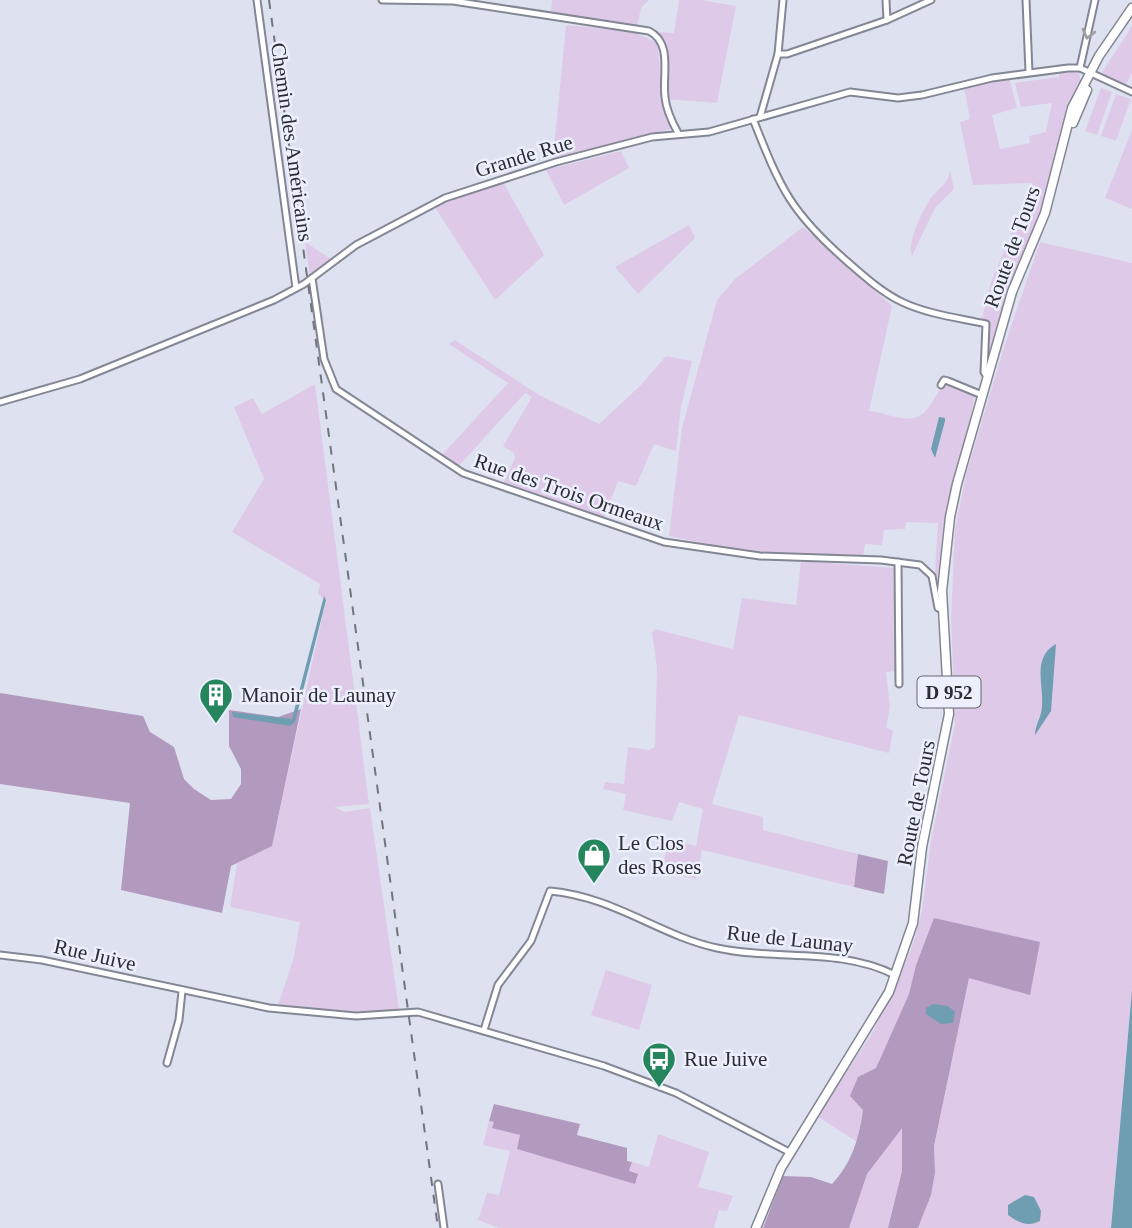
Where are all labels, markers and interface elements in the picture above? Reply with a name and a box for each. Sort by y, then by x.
one-way arrow [1082,28,1096,40]
street label: Chemin des Américains [266,41,318,243]
street label: Grande Rue [472,130,576,182]
street label: Route de Tours [979,183,1045,311]
street label: Rue des Trois Ormeaux [471,448,667,536]
building icon: Manoir de Launay [197,676,235,725]
road number: D 952 [918,677,981,708]
place label: Manoir de Launay [241,683,397,707]
street label: Route de Tours [892,738,940,868]
place label: Le Clos des Roses [618,831,701,879]
shop icon: Le Clos des Roses [575,836,613,885]
street label: Rue de Launay [726,920,855,958]
street label: Rue Juive [52,934,138,976]
bus stop icon: Rue Juive [640,1040,678,1089]
place label: Rue Juive [684,1047,767,1071]

